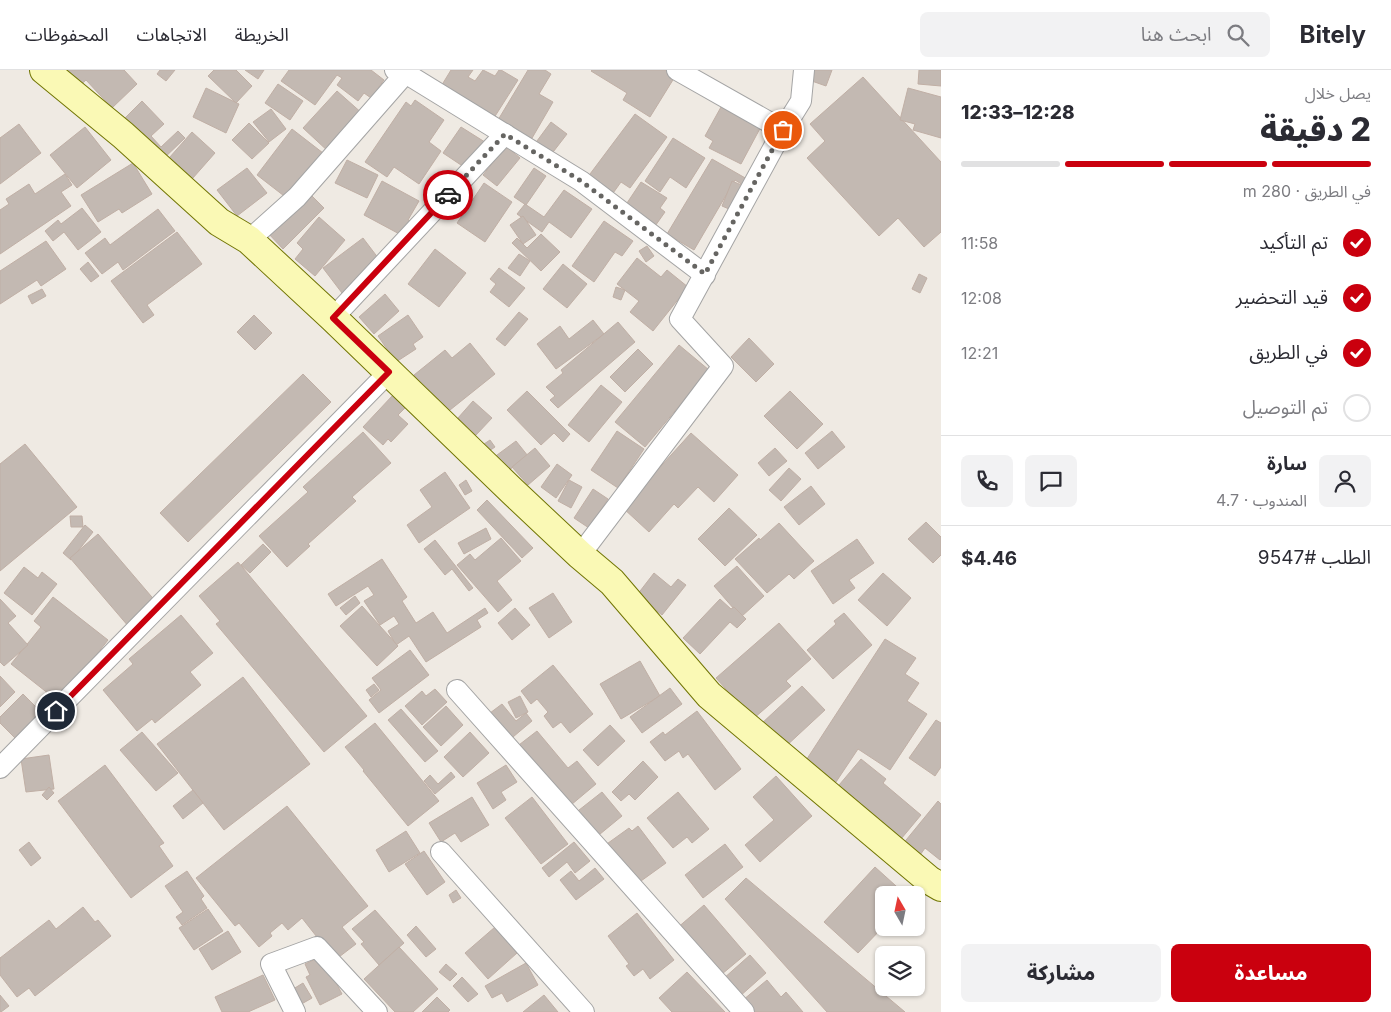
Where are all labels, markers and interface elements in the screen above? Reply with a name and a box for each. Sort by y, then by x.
search box [920,12,1270,57]
text: Bitely [1300,20,1366,49]
icon: search [1224,21,1252,49]
text: ابحث هنا [1141,23,1212,46]
text: المحفوظات [25,24,109,45]
text: الاتجاهات [137,24,207,45]
text: الخريطة [235,24,289,45]
text: يصل خلال [1305,83,1371,103]
text: 12:28–12:33 [961,101,1075,124]
pin [762,109,804,151]
text: 2 دقيقة [1260,110,1371,149]
icon: bag [769,116,797,144]
courier [423,170,473,220]
icon: car [434,181,462,209]
text: في الطريق · 280 m [1243,181,1371,201]
icon: check [1343,229,1371,257]
text: تم التأكيد [1259,231,1328,254]
text: 11:58 [961,233,998,253]
icon: check [1343,284,1371,312]
text: قيد التحضير [1236,286,1328,309]
text: 12:08 [961,288,1002,308]
icon: check [1343,339,1371,367]
text: في الطريق [1249,341,1328,364]
text: 12:21 [961,343,998,363]
text: تم التوصيل [1243,396,1328,419]
text: سارة [1267,452,1307,475]
button: phone [961,455,1013,507]
button: chat [1025,455,1077,507]
button: person [1319,455,1371,507]
text: المندوب · 4.7 [1216,490,1307,510]
text: الطلب #9547 [1258,546,1371,569]
text: $4.46 [961,547,1017,570]
pin [35,690,77,732]
icon: home [42,697,70,725]
north arrow [875,886,925,936]
map controls [875,886,925,996]
button: مشاركة [961,944,1161,1002]
button: مساعدة [1171,944,1371,1002]
button: layers [875,946,925,996]

